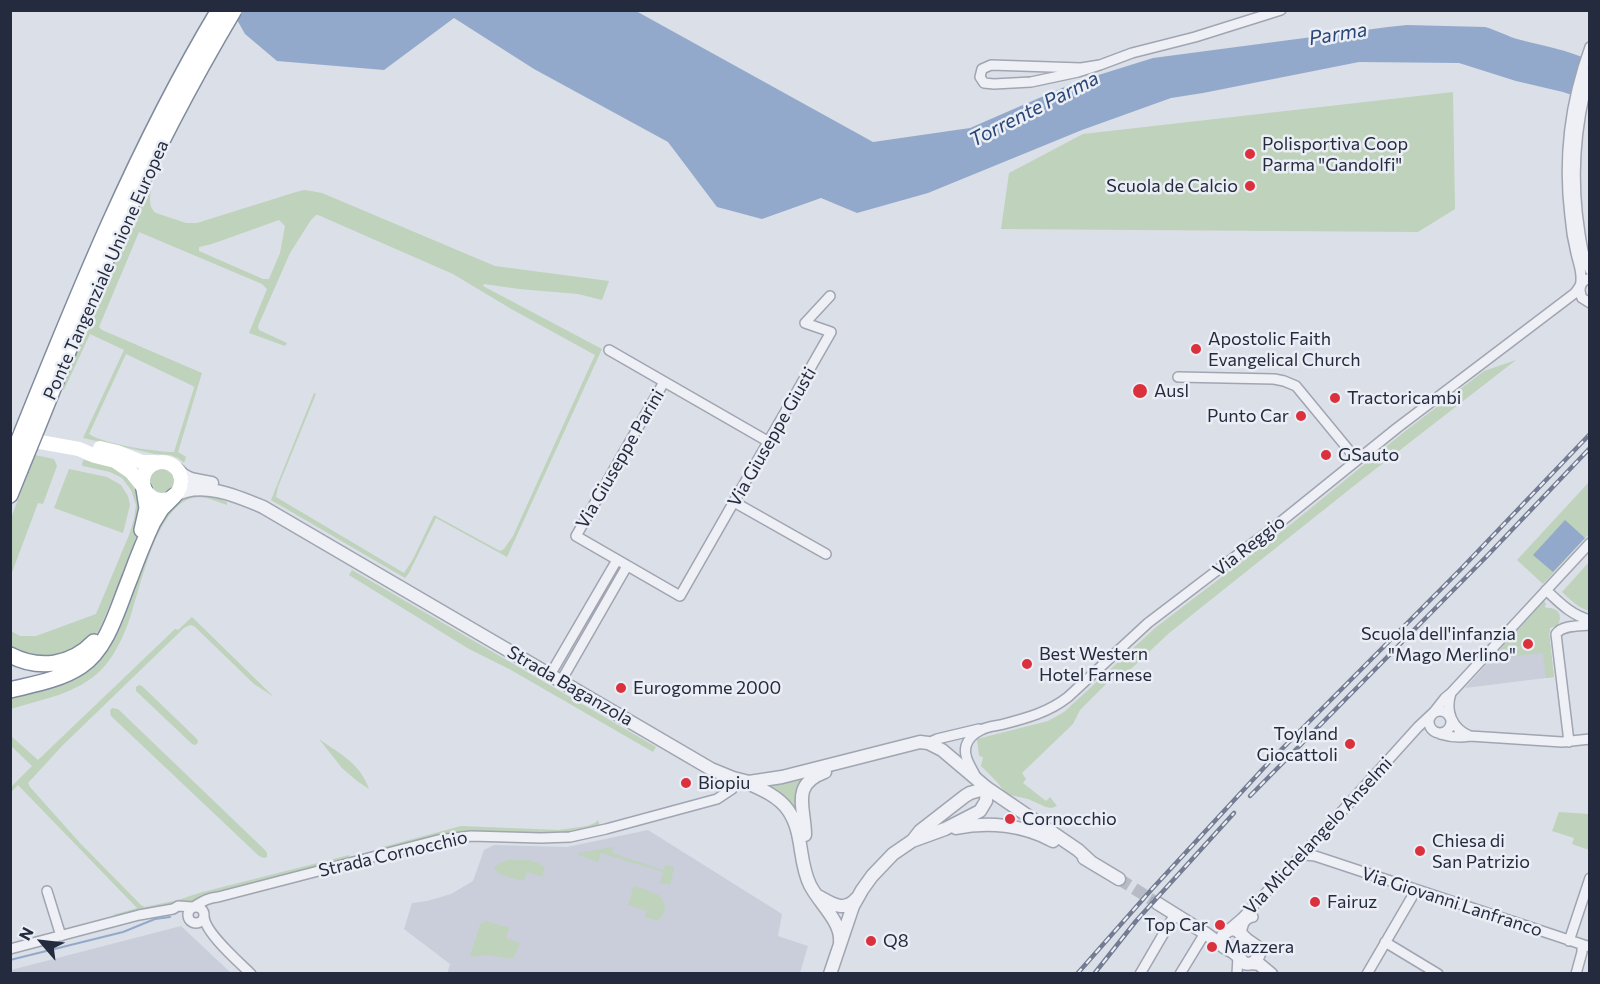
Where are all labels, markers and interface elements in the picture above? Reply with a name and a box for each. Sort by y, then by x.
water label: Parma [1307,18,1369,50]
water label: Torrente Parma [965,66,1103,152]
place label: Polisportiva Coop Parma "Gandolfi" [1262,133,1408,176]
street label: Ponte Tangenziale Unione Europea [39,137,173,403]
marker: Polisportiva Coop Parma "Gandolfi" [1243,147,1257,161]
place label: Scuola de Calcio [1106,175,1238,197]
marker: Scuola de Calcio [1243,179,1257,193]
place label: Apostolic Faith Evangelical Church [1208,328,1361,370]
marker: Apostolic Faith Evangelical Church [1189,342,1203,356]
street label: Via Giuseppe Giusti [723,363,821,511]
place label: Ausl [1154,380,1189,402]
marker: Ausl [1131,382,1149,400]
street label: Via Giuseppe Parini [571,386,669,532]
place label: Tractoricambi [1347,387,1461,409]
marker: Tractoricambi [1328,391,1342,405]
place label: Punto Car [1207,405,1289,427]
marker: Punto Car [1294,409,1308,423]
place label: GSauto [1338,444,1399,466]
marker: GSauto [1319,448,1333,462]
street label: Via Reggio [1209,511,1289,581]
place label: Scuola dell'infanzia "Mago Merlino" [1361,623,1516,666]
marker: Scuola dell'infanzia "Mago Merlino" [1521,637,1535,651]
street label: Strada Baganzola [503,641,637,731]
place label: Best Western Hotel Farnese [1039,643,1152,686]
marker: Best Western Hotel Farnese [1020,657,1034,671]
place label: Eurogomme 2000 [633,677,781,699]
marker: Eurogomme 2000 [614,681,628,695]
place label: Toyland Giocattoli [1257,723,1338,766]
marker: Toyland Giocattoli [1343,737,1357,751]
street label: Via Michelangelo Anselmi [1239,753,1397,919]
place label: Biopiu [698,772,750,794]
marker: Biopiu [679,776,693,790]
place label: Cornocchio [1022,808,1117,830]
marker: Cornocchio [1003,812,1017,826]
street label: Strada Cornocchio [316,826,470,882]
place label: Chiesa di San Patrizio [1432,830,1530,872]
marker: Chiesa di San Patrizio [1413,844,1427,858]
street label: Via Giovanni Lanfranco [1359,863,1545,941]
place label: Fairuz [1327,891,1377,913]
marker: Fairuz [1308,895,1322,909]
north arrow [12,912,72,972]
place label: Top Car [1144,914,1208,936]
marker: Top Car [1213,918,1227,932]
text: N [14,924,37,943]
place label: Q8 [883,930,909,952]
marker: Q8 [864,934,878,948]
place label: Mazzera [1224,936,1294,958]
marker: Mazzera [1205,940,1219,954]

